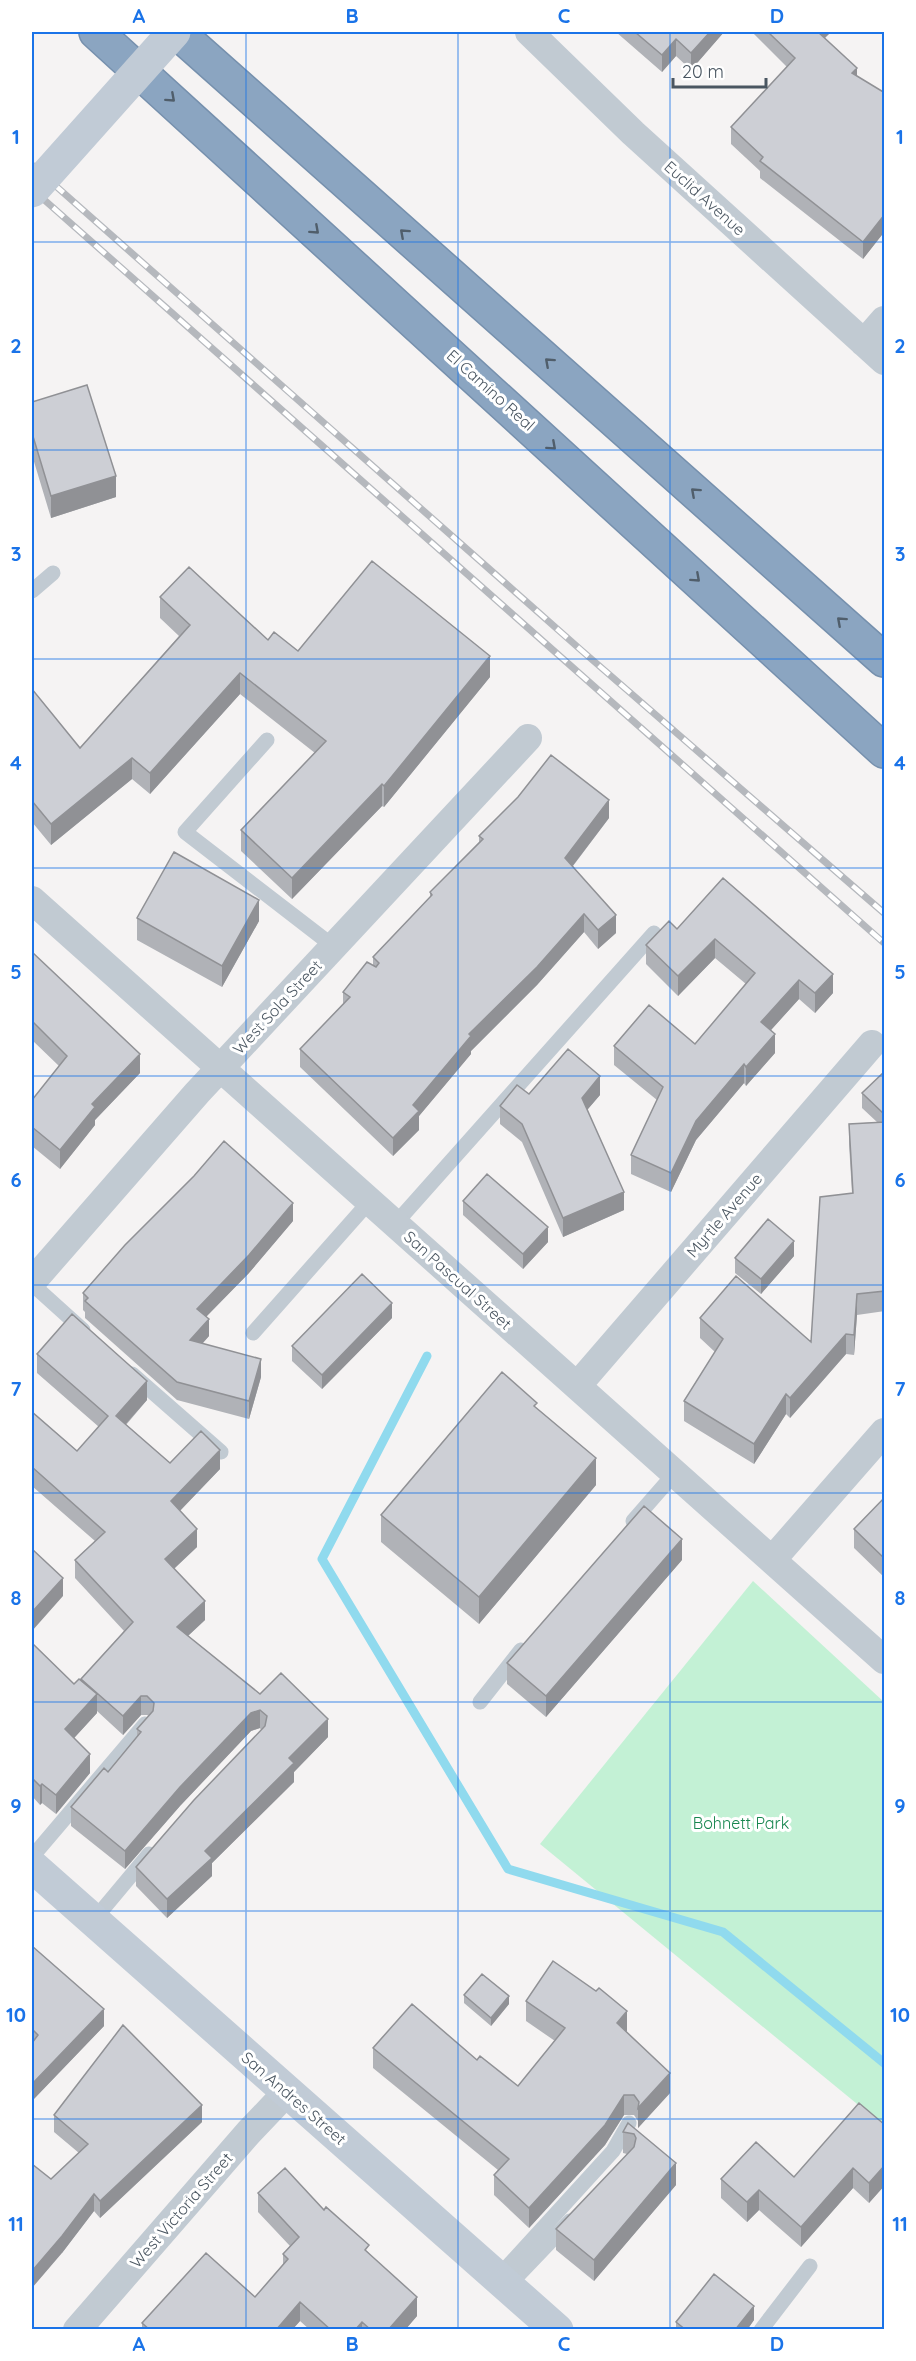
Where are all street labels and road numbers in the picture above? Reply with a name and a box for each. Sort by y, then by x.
street label: Euclid Avenue [660,156,750,240]
street label: El Camino Real [443,345,539,435]
street label: West Sola Street [228,956,326,1058]
street label: Myrtle Avenue [682,1169,766,1261]
street label: San Pascual Street [400,1226,516,1334]
street label: San Andres Street [238,2047,350,2149]
street label: West Victoria Street [125,2148,237,2272]

